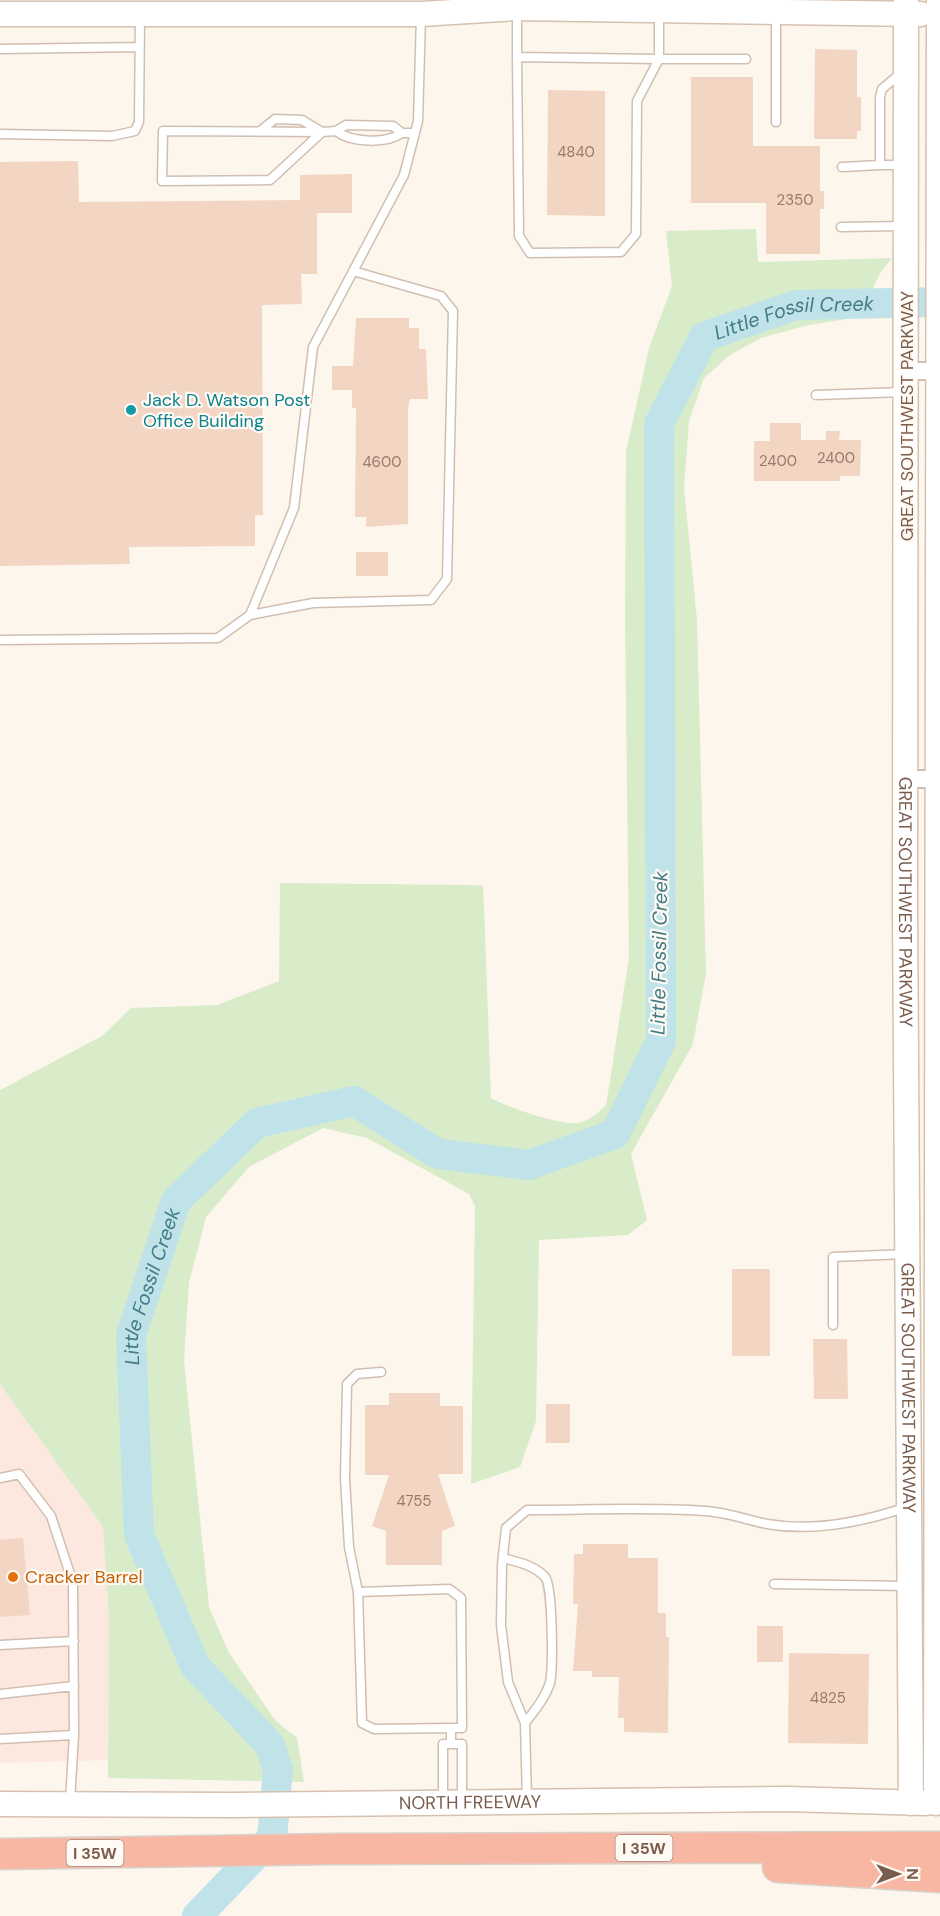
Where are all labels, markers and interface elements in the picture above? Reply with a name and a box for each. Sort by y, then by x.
house number: 4840 [557,142,595,162]
house number: 2350 [777,190,813,210]
water label: Little Fossil Creek [710,290,875,346]
street label: GREAT SOUTHWEST PARKWAY [895,290,919,541]
place label: Jack D. Watson Post Office Building [143,388,310,433]
marker: Jack D. Watson Post Office Building [124,403,138,417]
house number: 2400 [817,448,855,468]
house number: 2400 [759,451,797,471]
house number: 4600 [362,452,402,472]
street label: GREAT SOUTHWEST PARKWAY [893,777,918,1028]
water label: Little Fossil Creek [645,870,673,1035]
water label: Little Fossil Creek [118,1203,186,1366]
street label: GREAT SOUTHWEST PARKWAY [895,1263,921,1514]
house number: 4755 [397,1491,431,1511]
place label: Cracker Barrel [25,1565,143,1589]
marker: Cracker Barrel [6,1570,20,1584]
house number: 4825 [810,1688,846,1708]
street label: NORTH FREEWAY [399,1790,542,1815]
road number: I 35W [616,1835,672,1861]
road number: I 35W [66,1840,124,1866]
north arrow [868,1844,928,1904]
text: N [902,1868,923,1880]

